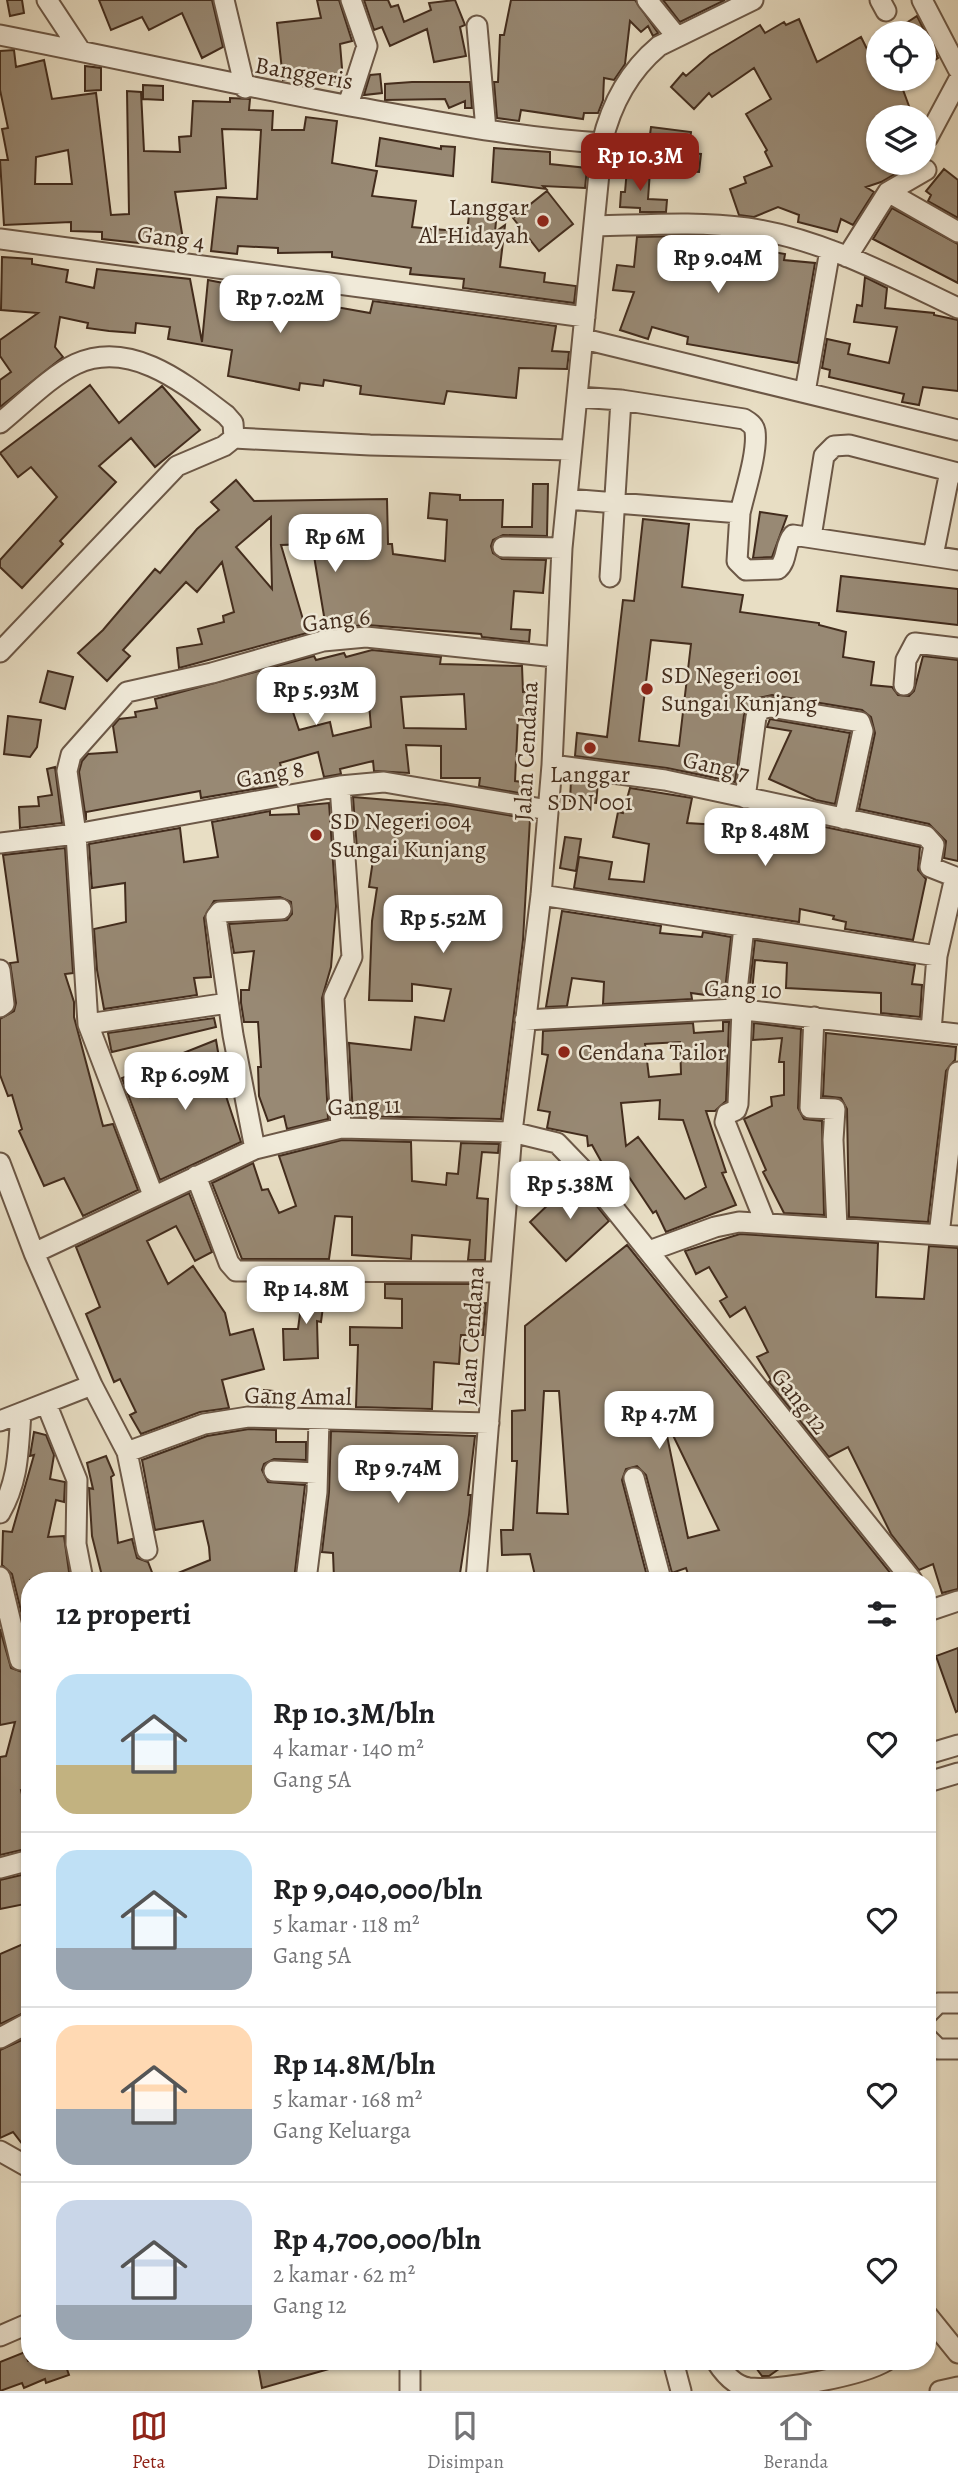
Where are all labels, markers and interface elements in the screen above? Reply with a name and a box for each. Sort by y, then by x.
map controls [866,21,936,175]
button: locate [866,21,936,91]
street label: Banggeris [252,49,356,97]
button: layers [866,105,936,175]
pin: Rp 10.3M [568,134,712,193]
text: Rp 10.3M [597,140,683,171]
place label: Langgar Al-Hidayah [418,191,529,251]
marker: Langgar Al-Hidayah [535,213,551,229]
street label: Gang 4 [135,217,207,259]
pin: Rp 9.04M [646,236,790,295]
text: Rp 9.04M [673,242,763,273]
pin: Rp 7.02M [208,276,352,335]
text: Rp 7.02M [236,282,324,313]
pin: Rp 6M [286,514,384,574]
text: Rp 6M [305,521,365,552]
street label: Gang 6 [300,600,372,640]
place label: SD Negeri 001 Sungai Kunjang [661,659,817,719]
pin: Rp 5.93M [244,668,388,727]
text: Rp 5.93M [273,674,359,705]
street label: Jalan Cendana [506,679,546,822]
marker: SD Negeri 001 Sungai Kunjang [639,681,655,697]
marker: Langgar SDN 001 [582,740,598,756]
street label: Gang 7 [680,743,753,789]
street label: Gang 8 [233,752,307,796]
place label: Langgar SDN 001 [547,758,633,818]
place label: SD Negeri 004 Sungai Kunjang [330,805,486,865]
pin: Rp 8.48M [693,808,837,868]
text: Rp 8.48M [720,815,810,846]
marker: SD Negeri 004 Sungai Kunjang [308,827,324,843]
pin: Rp 5.52M [371,895,515,955]
text: Rp 5.52M [399,902,487,933]
street label: Gang 10 [704,972,782,1006]
place label: Cendana Tailor [578,1036,726,1068]
marker: Cendana Tailor [556,1044,572,1060]
pin: Rp 6.09M [113,1052,257,1112]
text: Rp 6.09M [140,1059,230,1090]
street label: Gang 11 [327,1089,401,1123]
pin: Rp 5.38M [498,1162,642,1221]
text: Rp 5.38M [526,1168,614,1199]
street label: Jalan Cendana [450,1264,492,1407]
pin: Rp 14.8M [234,1266,378,1326]
text: Rp 14.8M [263,1273,349,1304]
street label: Gang 12 [764,1361,836,1441]
street label: Gang Amal [244,1379,352,1413]
pin: Rp 4.7M [594,1392,724,1451]
text: Rp 4.7M [621,1398,697,1429]
pin: Rp 9.74M [326,1446,470,1505]
text: Rp 9.74M [354,1452,442,1483]
text: 12 properti [56,1594,191,1634]
icon: filters [863,1595,901,1633]
text: Rp 10.3M/bln [273,1693,435,1733]
icon: home [112,1702,196,1786]
icon: heart [863,1725,901,1763]
text: 4 kamar · 140 m² [273,1733,424,1764]
text: Gang 5A [273,1764,351,1795]
text: Rp 9,040,000/bln [273,1869,483,1909]
icon: home [112,1878,196,1962]
icon: heart [863,1901,901,1939]
text: 5 kamar · 118 m² [273,1909,420,1940]
text: Gang 5A [273,1940,351,1971]
text: Rp 14.8M/bln [273,2044,436,2084]
icon: home [112,2053,196,2137]
icon: heart [863,2076,901,2114]
text: 5 kamar · 168 m² [273,2084,422,2115]
text: Gang Keluarga [273,2115,411,2146]
text: Rp 4,700,000/bln [273,2219,481,2259]
icon: home [112,2228,196,2312]
icon: heart [863,2251,901,2289]
text: 2 kamar · 62 m² [273,2259,415,2290]
text: Gang 12 [273,2290,346,2321]
tab: Peta [130,2407,168,2475]
tab: Disimpan [427,2407,504,2475]
tab: Beranda [763,2407,828,2475]

